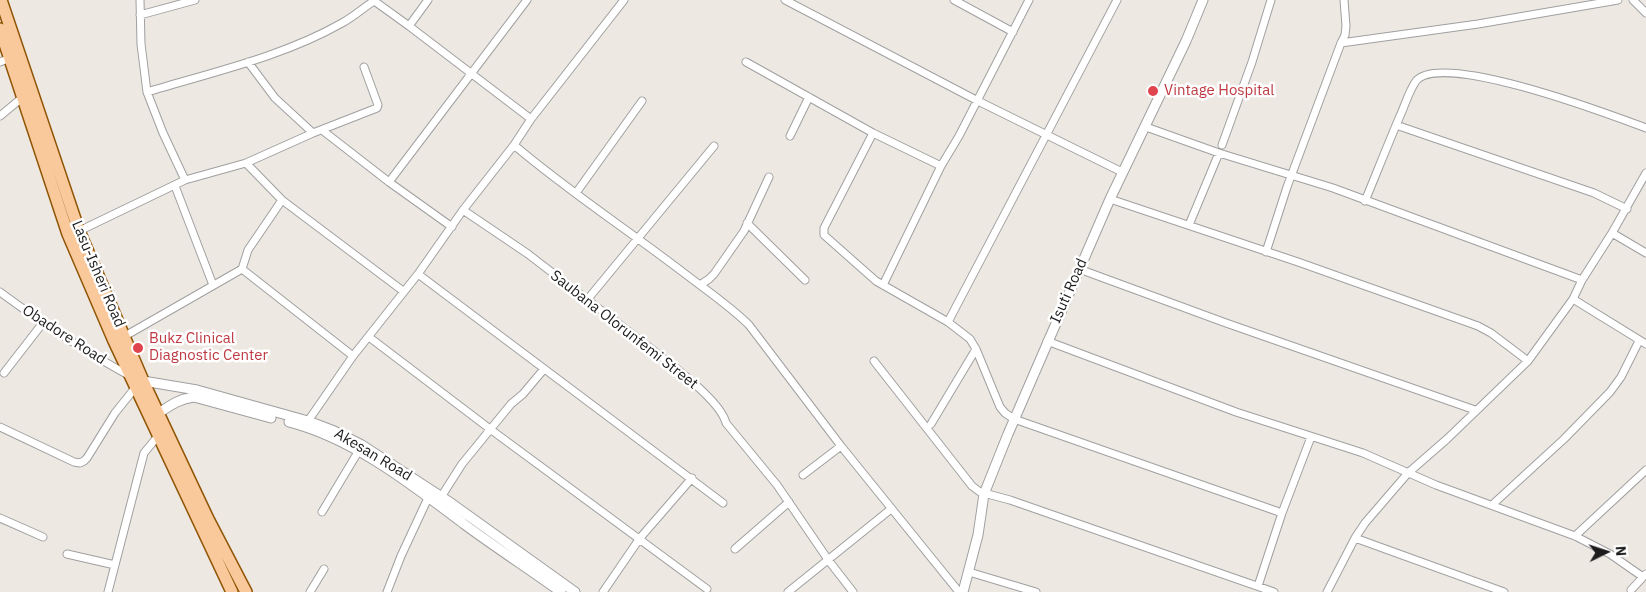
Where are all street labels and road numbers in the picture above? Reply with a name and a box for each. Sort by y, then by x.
street label: Lasu-Isheri Road [67,218,129,330]
street label: Isuti Road [1047,256,1091,326]
street label: Saubana Olorunfemi Street [547,267,701,393]
street label: Obadore Road [19,301,109,369]
street label: Akesan Road [331,425,415,485]

